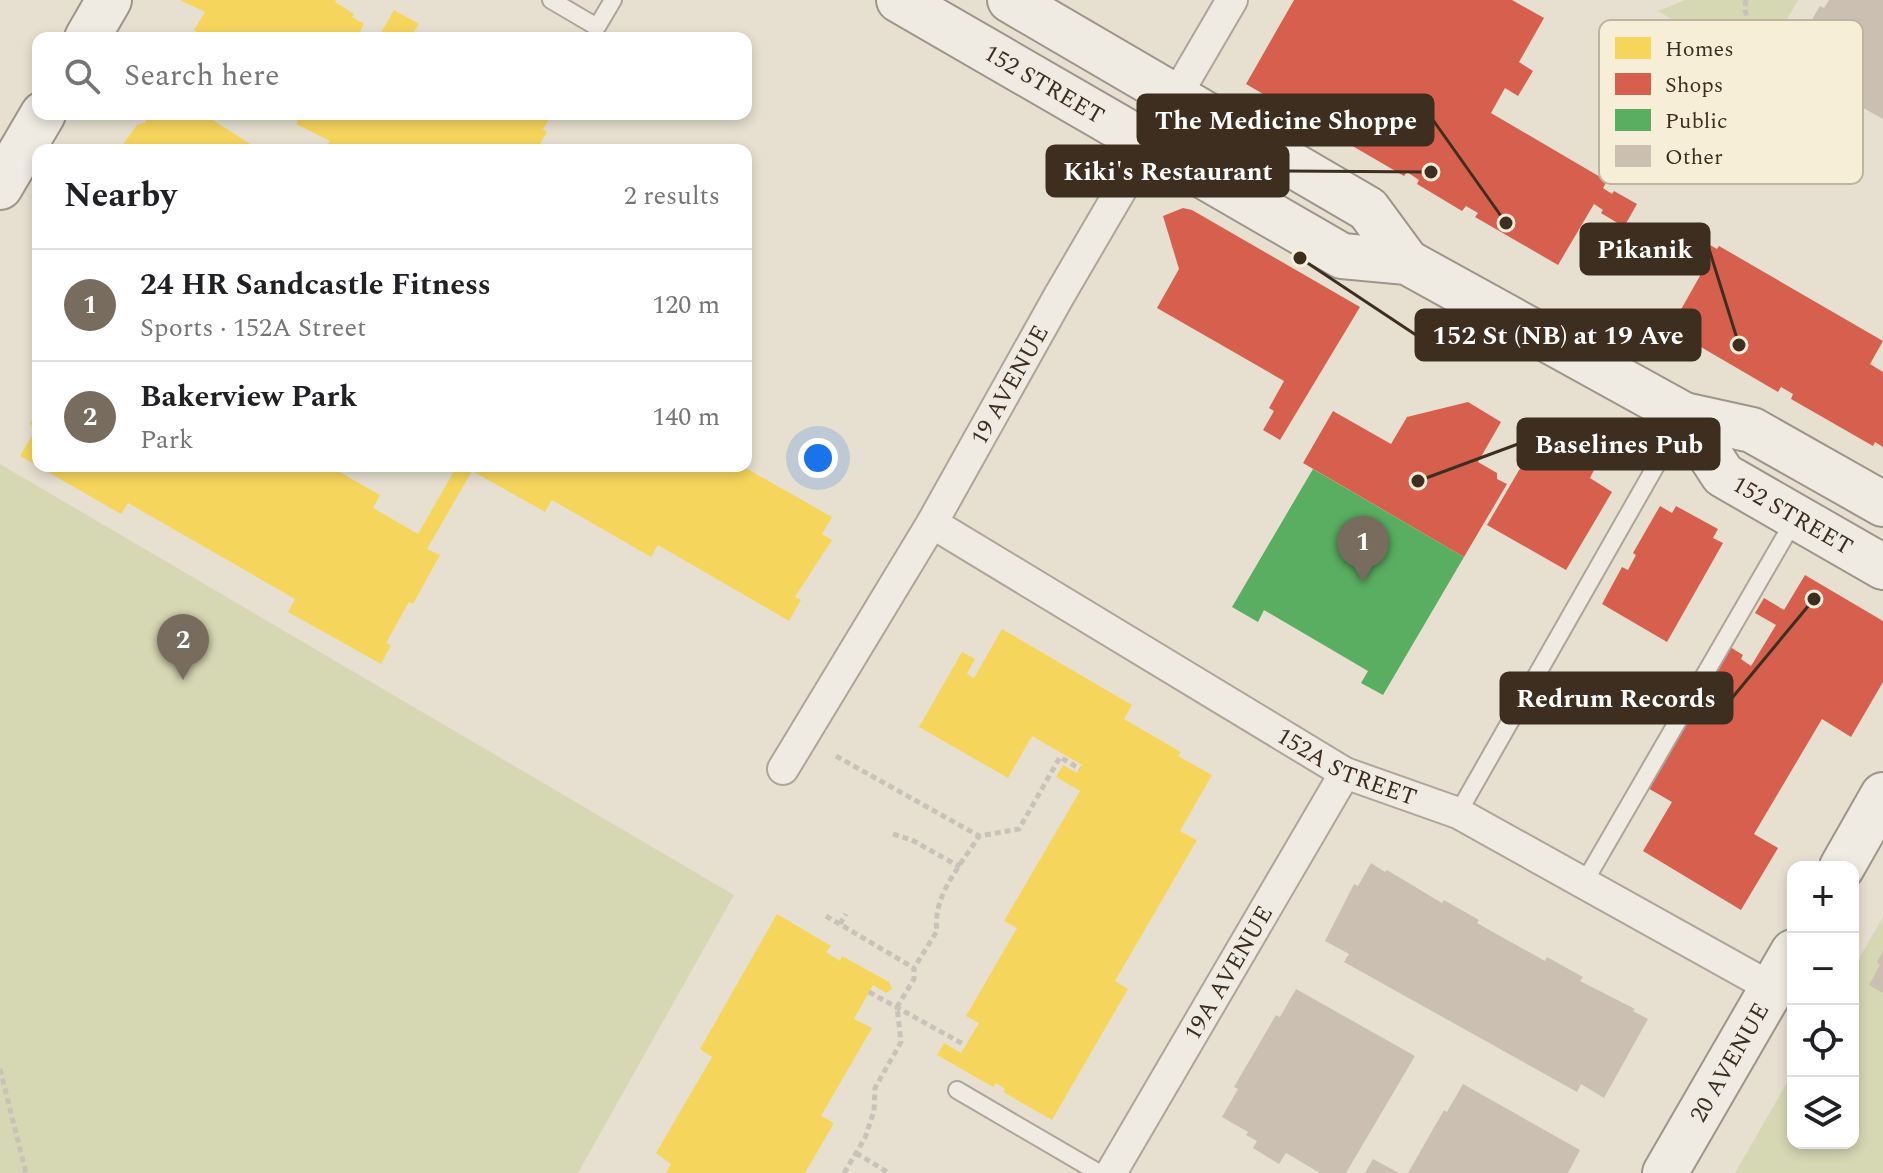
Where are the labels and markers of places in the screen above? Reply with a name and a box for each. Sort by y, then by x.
callout: The Medicine Shoppe [1138,95,1433,145]
callout: Kiki's Restaurant [1047,146,1288,196]
callout: Pikanik [1581,224,1709,274]
callout: 152 St (NB) at 19 Ave [1416,310,1700,360]
callout: Baselines Pub [1518,419,1719,469]
pin: 1 [1337,516,1389,582]
pin: 2 [157,614,209,680]
callout: Redrum Records [1501,673,1732,723]

